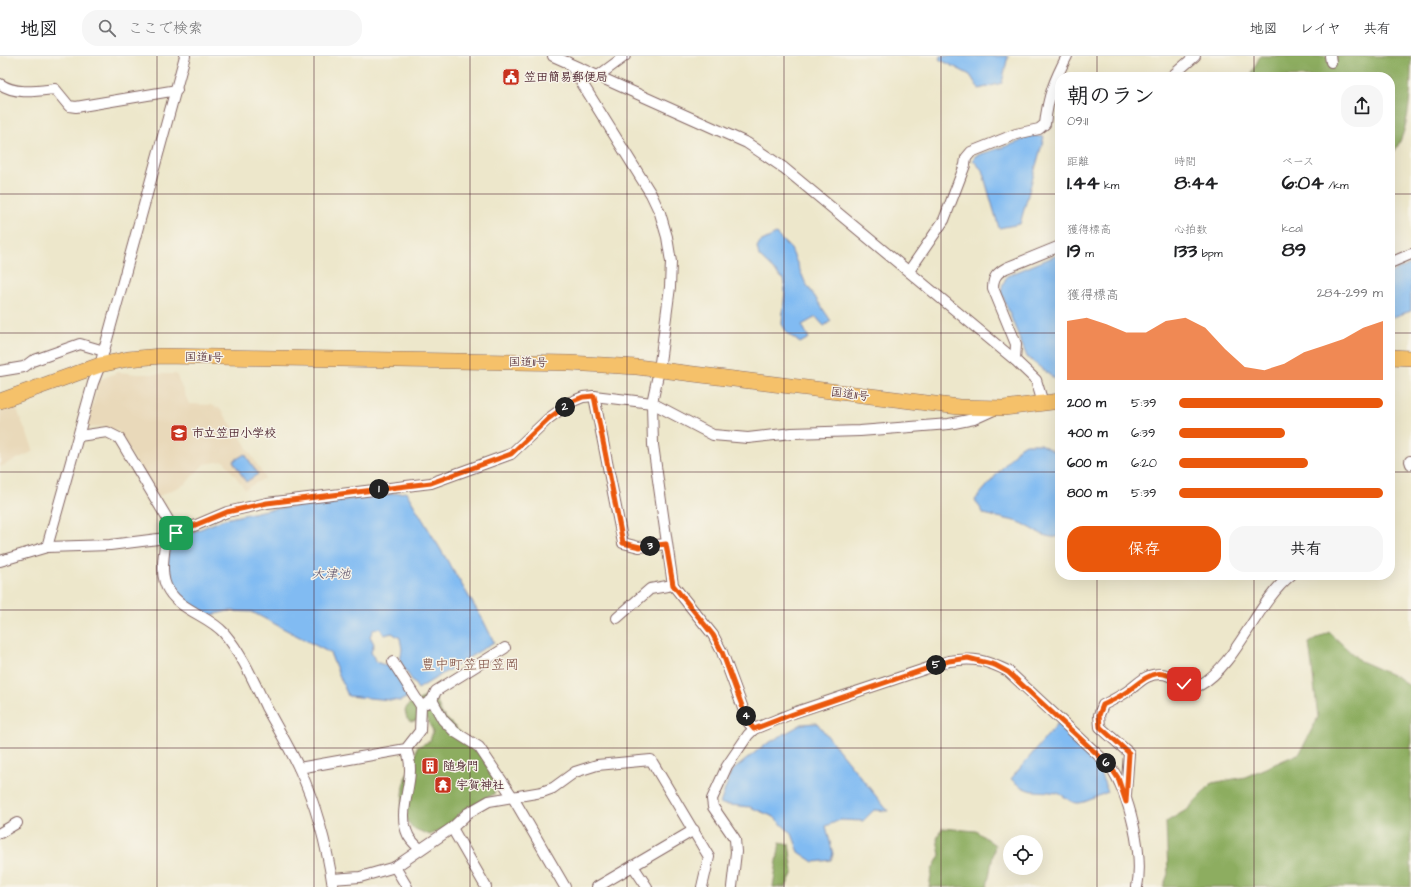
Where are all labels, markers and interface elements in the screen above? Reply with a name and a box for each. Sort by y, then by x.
search box [82,10,362,46]
text: 地図 [20,16,58,43]
icon: search [96,17,118,39]
text: ここで検索 [128,18,203,39]
text: 地図 [1250,19,1278,39]
text: レイヤ [1300,19,1341,39]
text: 共有 [1363,19,1391,39]
public building icon: 笠田簡易郵便局 [501,67,521,87]
place label: 笠田簡易郵便局 [524,69,608,86]
text: 朝のラン [1067,81,1155,112]
button: share [1341,85,1383,127]
text: 09:11 [1067,112,1088,130]
text: 距離 [1067,154,1089,169]
text: 時間 [1174,154,1196,169]
text: ペース [1282,154,1314,169]
text: 1.44 [1067,169,1100,197]
text: 8:44 [1174,169,1218,197]
text: 6:04 [1282,169,1324,197]
text: km [1100,178,1119,193]
text: /km [1324,178,1349,193]
text: kcal [1282,221,1303,236]
text: 獲得標高 [1067,222,1111,237]
text: 心拍数 [1174,222,1207,237]
text: 89 [1282,236,1306,264]
text: 19 [1067,237,1081,265]
text: 133 [1174,237,1197,265]
text: m [1081,246,1094,261]
text: bpm [1197,246,1223,261]
text: 284–299 m [1317,284,1383,302]
text: 獲得標高 [1067,286,1119,304]
street label: 国道11号 [184,349,224,366]
street label: 国道11号 [508,354,548,371]
street label: 国道11号 [830,384,870,405]
text: 200 m [1067,394,1106,412]
text: 5:39 [1131,394,1156,412]
pin: 2 [555,397,575,417]
text: 2 [562,399,568,414]
school or university icon: 市立笠田小学校 [169,423,189,443]
text: 400 m [1067,424,1108,442]
text: 6:39 [1131,424,1155,442]
place label: 市立笠田小学校 [192,425,276,442]
text: 600 m [1067,454,1107,472]
text: 6:20 [1131,454,1157,472]
pin: 1 [369,479,389,499]
text: 1 [378,481,380,496]
text: 800 m [1067,484,1107,502]
text: 5:39 [1131,484,1156,502]
pin [159,516,193,550]
icon: arrive [165,522,187,544]
button: 保存 [1067,526,1221,572]
button: 共有 [1229,526,1383,572]
pin: 3 [640,536,660,556]
text: 3 [647,538,653,553]
water label: 大津池 [311,565,351,583]
district label: 豊中町笠田笠岡 [421,655,519,675]
pin: 5 [926,655,946,675]
text: 5 [932,657,940,672]
pin [1167,667,1201,701]
icon: check [1173,673,1195,695]
pin: 4 [736,706,756,726]
text: 4 [742,708,750,723]
pin: 6 [1096,753,1116,773]
text: 6 [1103,755,1109,770]
building icon: 随身門 [420,756,440,776]
place label: 随身門 [443,758,479,775]
temple icon: 宇賀神社 [433,775,453,795]
place label: 宇賀神社 [456,777,504,794]
map controls [1003,835,1043,875]
button: locate [1003,835,1043,875]

